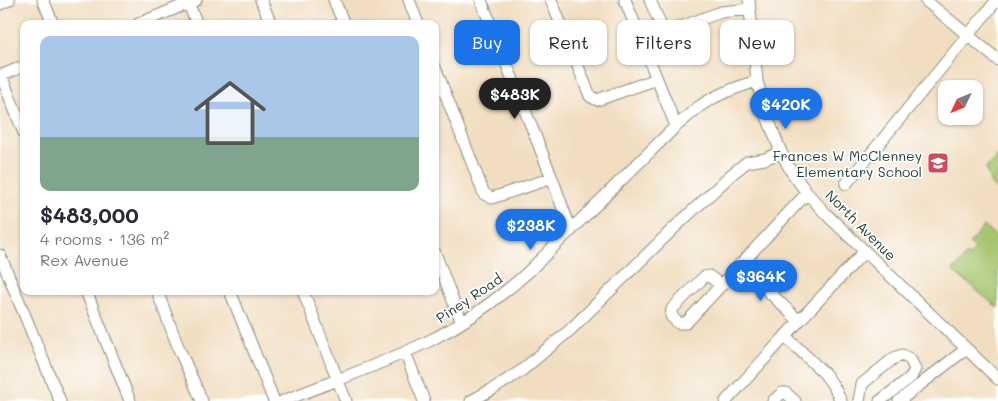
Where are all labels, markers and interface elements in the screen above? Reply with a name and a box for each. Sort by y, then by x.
chip: Buy [454,20,520,65]
chip: Rent [530,20,607,65]
chip: Filters [617,20,710,65]
chip: New [720,20,794,65]
icon: home [185,68,275,158]
pin: $483K [480,78,550,120]
north arrow [938,80,982,125]
map controls [938,80,983,125]
text: $483K [490,83,540,104]
pin: $420K [751,88,821,130]
text: $420K [761,93,811,114]
place label: Frances W McClenney Elementary School [773,146,922,181]
school or university icon: Frances W McClenney Elementary School [926,151,950,175]
street label: North Avenue [822,186,900,264]
text: $483,000 [40,201,139,228]
pin: $238K [496,208,566,251]
text: $238K [507,214,555,235]
text: 4 rooms · 136 m² [40,228,169,249]
text: Rex Avenue [40,249,129,270]
pin: $364K [726,260,796,302]
text: $364K [736,265,786,286]
street label: Piney Road [432,269,506,327]

